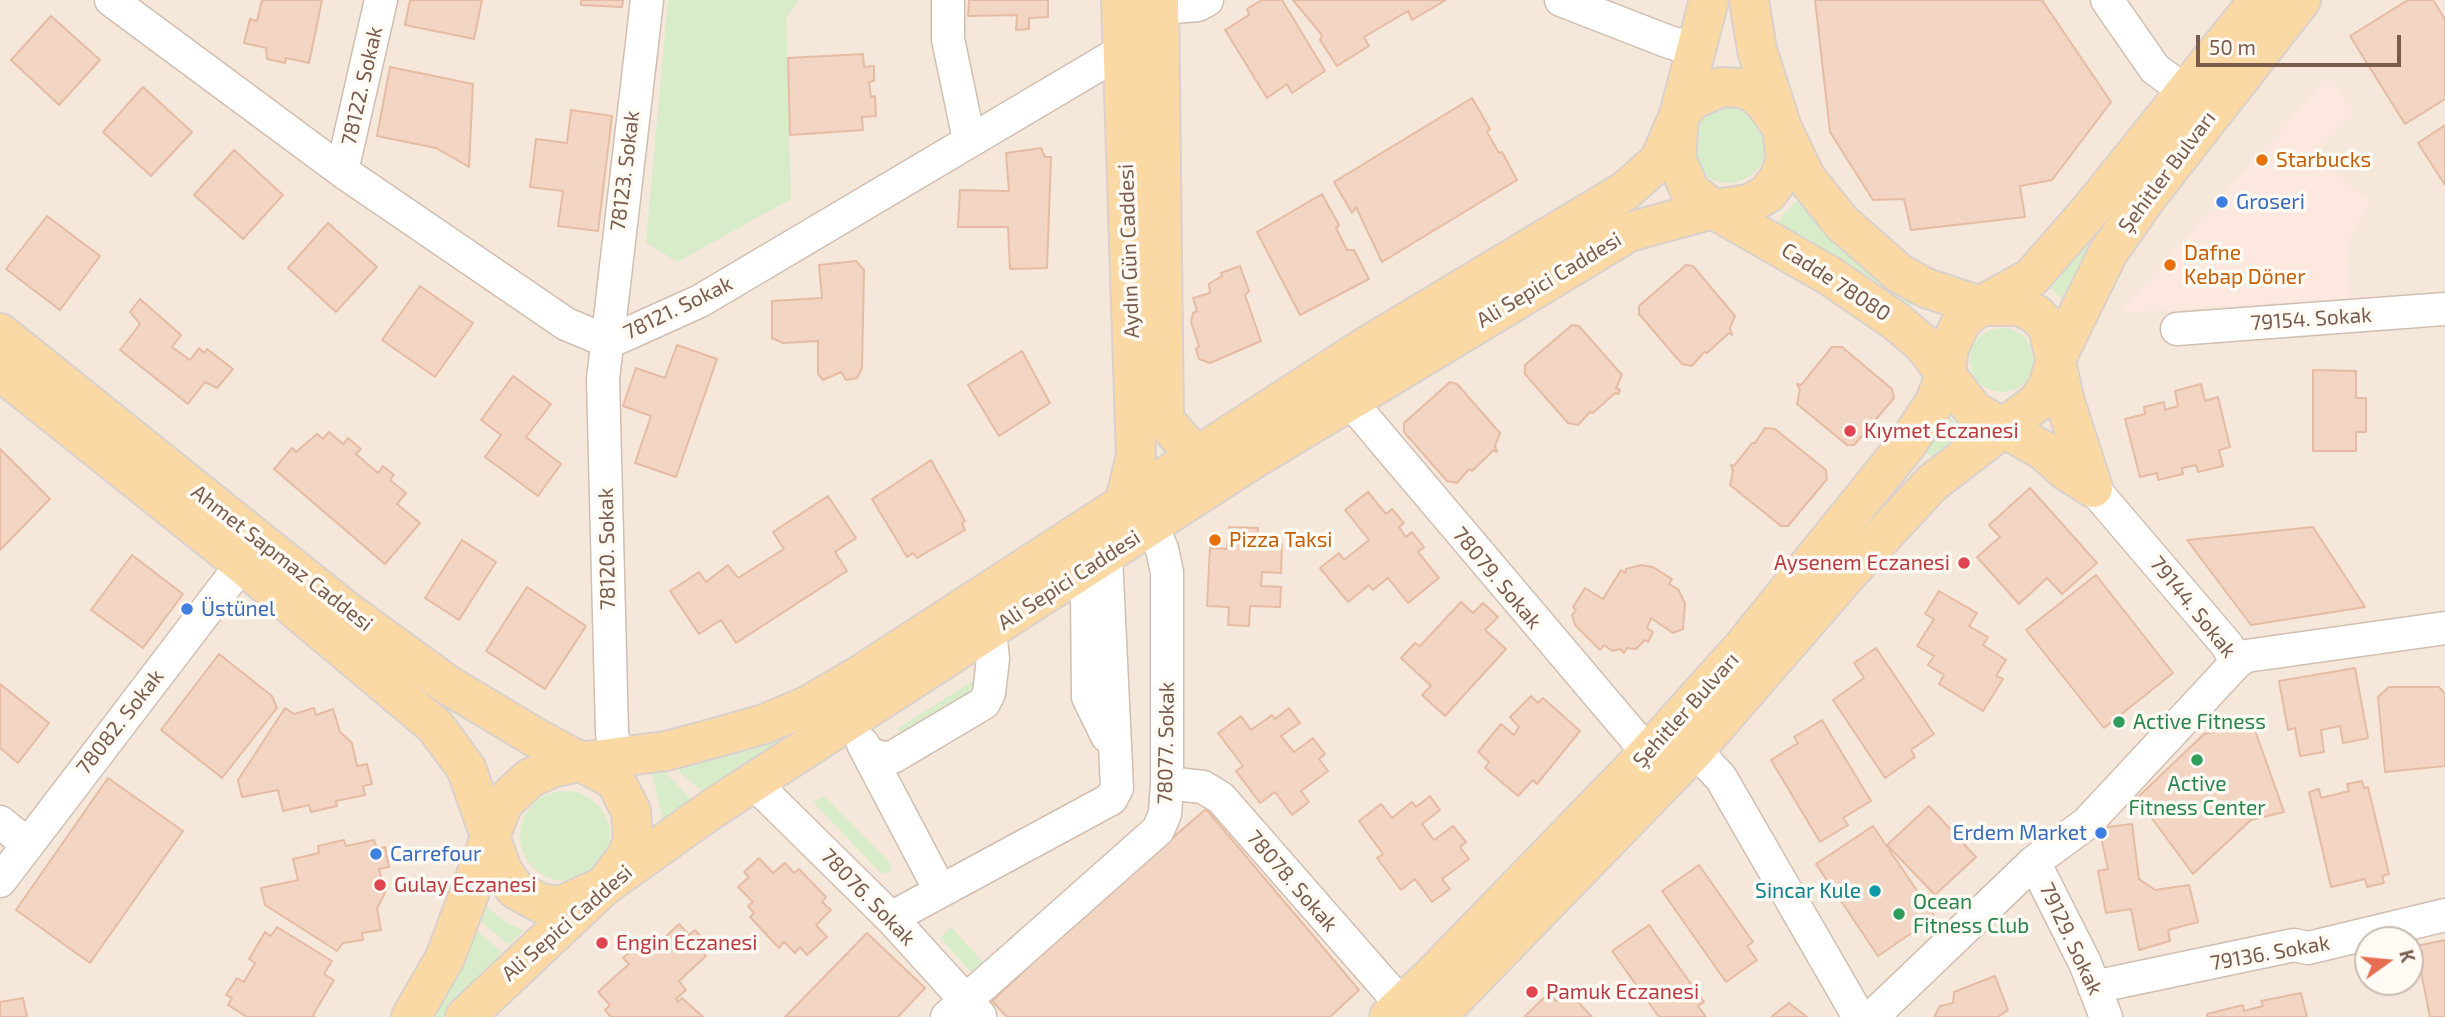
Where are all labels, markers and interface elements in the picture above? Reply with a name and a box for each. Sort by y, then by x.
scale bar [2200,21,2405,65]
street label: 78122. Sokak [336,24,388,148]
text: 50 m [2209,34,2256,59]
street label: Şehitler Bulvarı [2113,106,2221,238]
street label: 78123. Sokak [605,109,645,233]
place label: Starbucks [2276,147,2371,173]
marker: Starbucks [2254,152,2270,168]
street label: Aydın Gün Caddesi [1113,163,1145,339]
place label: Groseri [2236,189,2305,215]
marker: Groseri [2214,194,2230,210]
street label: Ali Sepici Caddesi [1472,227,1626,333]
street label: Cadde 78080 [1777,237,1895,327]
place label: Dafne Kebap Döner [2184,240,2306,290]
marker: Dafne Kebap Döner [2162,257,2178,273]
street label: 78121. Sokak [619,271,737,345]
street label: 79154. Sokak [2250,302,2372,336]
place label: Kıymet Eczanesi [1864,418,2019,444]
marker: Kıymet Eczanesi [1842,423,1858,439]
street label: Ahmet Sapmaz Caddesi [186,479,378,637]
street label: 78120. Sokak [593,488,621,610]
street label: 78079. Sokak [1447,522,1547,634]
street label: Ali Sepici Caddesi [993,525,1145,635]
place label: Pizza Taksi [1229,527,1333,553]
marker: Pizza Taksi [1207,532,1223,548]
place label: Aysenem Eczanesi [1774,550,1950,576]
street label: 79144. Sokak [2144,551,2242,663]
marker: Aysenem Eczanesi [1956,555,1972,571]
place label: Üstünel [201,596,275,622]
marker: Üstünel [179,601,195,617]
street label: Şehitler Bulvarı [1628,647,1744,773]
street label: 78082. Sokak [71,664,169,780]
street label: 78077. Sokak [1152,681,1180,805]
place label: Active Fitness [2133,709,2266,735]
marker: Active Fitness [2111,714,2127,730]
marker: Active Fitness Center [2189,752,2205,768]
place label: Active Fitness Center [2128,771,2266,821]
place label: Erdem Market [1953,820,2087,846]
street label: 78078. Sokak [1241,825,1343,937]
marker: Erdem Market [2093,825,2109,841]
place label: Carrefour [390,841,481,867]
street label: 78076. Sokak [816,843,920,951]
marker: Carrefour [368,846,384,862]
street label: Ali Sepici Caddesi [497,860,637,986]
place label: Gulay Eczanesi [394,872,536,898]
marker: Gulay Eczanesi [372,877,388,893]
place label: Sincar Kule [1755,878,1861,904]
street label: 79129. Sokak [2034,879,2108,999]
marker: Sincar Kule [1867,883,1883,899]
place label: Ocean Fitness Club [1913,889,2029,939]
marker: Ocean Fitness Club [1891,906,1907,922]
north arrow [2354,926,2424,996]
place label: Engin Eczanesi [616,930,757,956]
street label: 79136. Sokak [2208,930,2332,976]
marker: Engin Eczanesi [594,935,610,951]
text: K [2395,947,2421,965]
place label: Pamuk Eczanesi [1546,979,1699,1005]
marker: Pamuk Eczanesi [1524,984,1540,1000]

